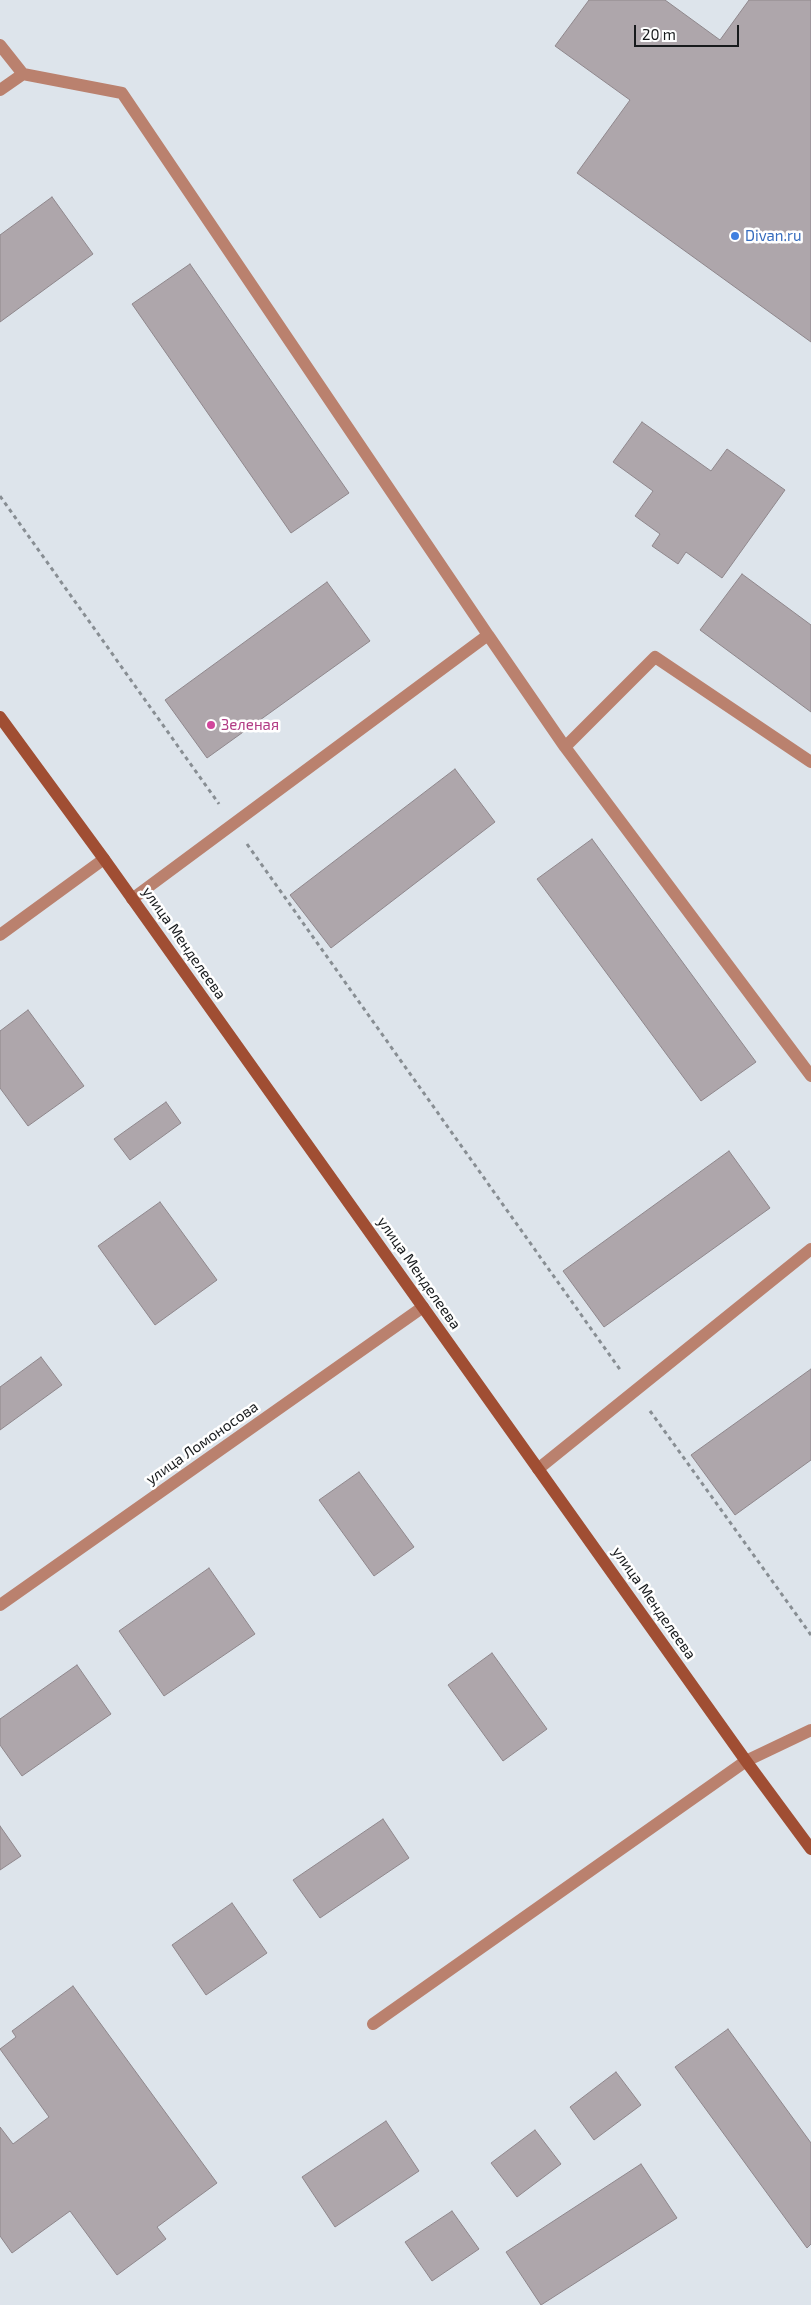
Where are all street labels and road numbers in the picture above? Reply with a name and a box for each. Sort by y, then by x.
street label: улица Менделеева [138,883,230,1003]
street label: улица Менделеева [373,1213,465,1333]
street label: улица Ломоносова [142,1397,262,1489]
street label: улица Менделеева [608,1543,700,1663]

